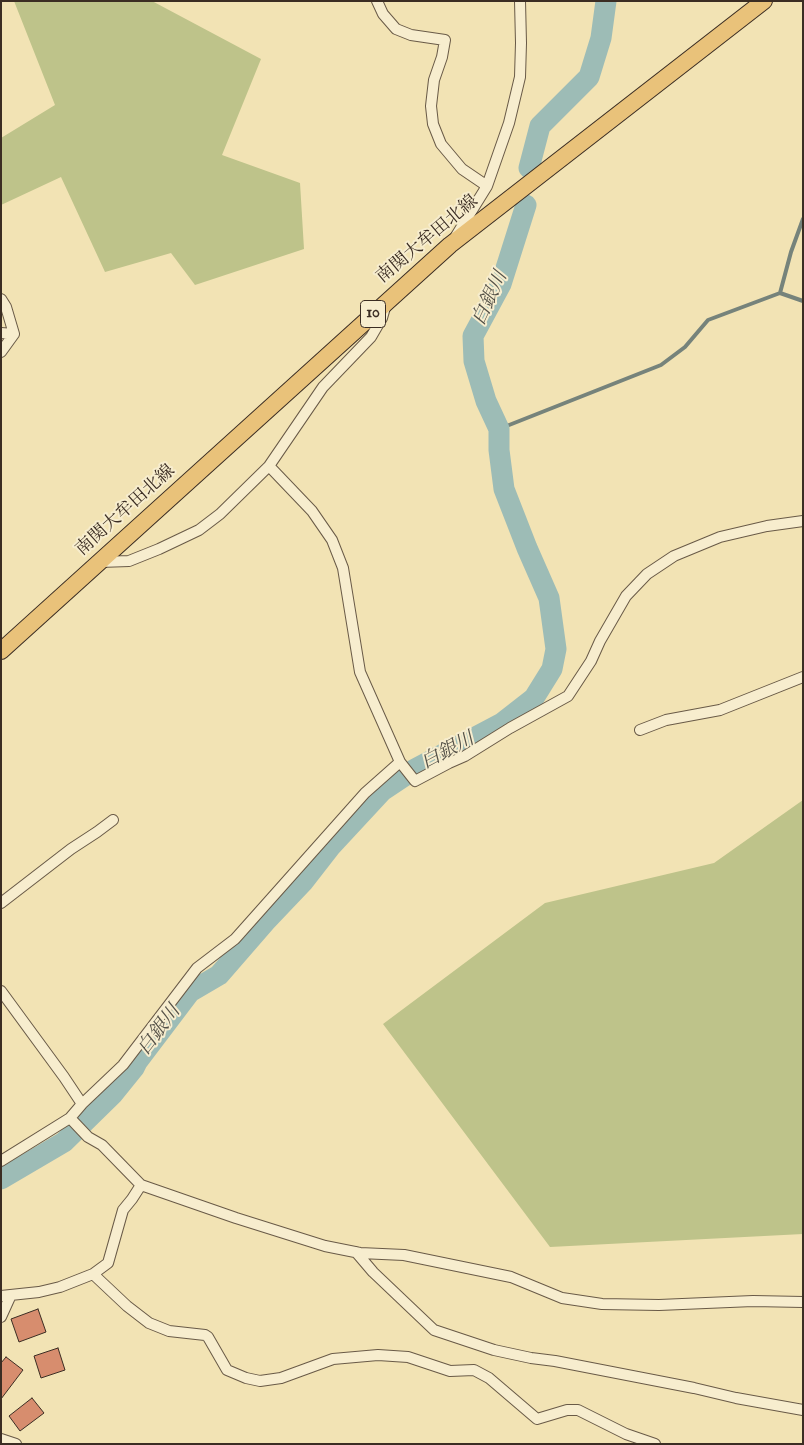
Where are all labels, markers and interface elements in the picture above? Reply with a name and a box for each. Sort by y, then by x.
street label: 南関大牟田北線 [373,191,483,289]
water label: 白銀川 [469,268,513,330]
road number: 10 [360,300,386,328]
street label: 南関大牟田北線 [72,461,180,561]
water label: 白銀川 [417,729,479,775]
water label: 白銀川 [134,1001,186,1061]

